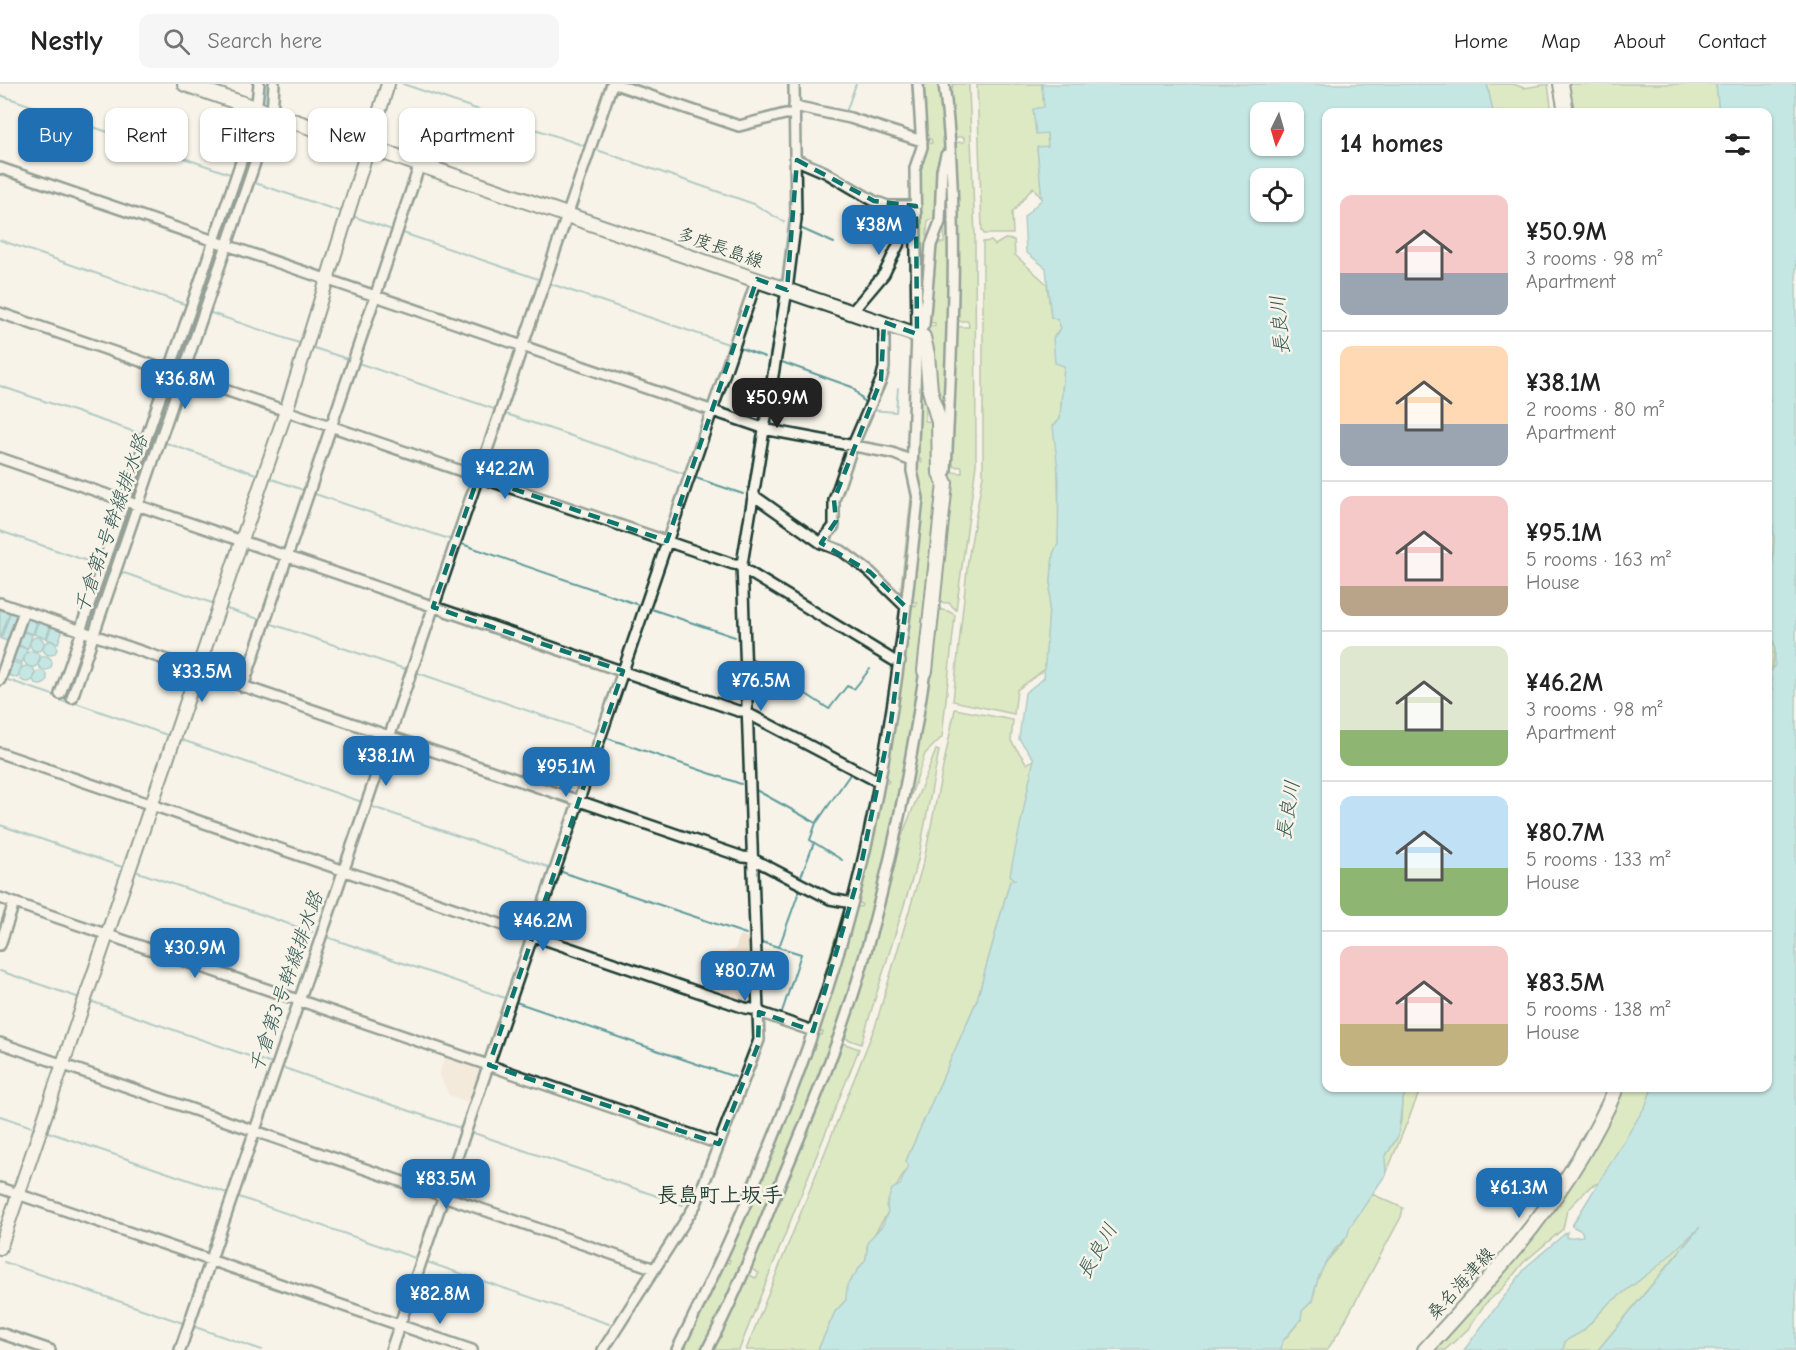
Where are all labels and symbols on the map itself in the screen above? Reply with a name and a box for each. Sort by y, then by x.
north arrow [1250,102,1304,156]
pin: ¥38M [843,205,915,256]
street label: 多度長島線 [674,223,766,273]
water label: 長良川 [1266,294,1294,356]
pin: ¥36.8M [136,359,234,410]
pin: ¥50.9M [728,378,826,429]
water label: 千倉第1号幹線排水路 [70,430,153,617]
pin: ¥42.2M [456,449,554,500]
pin: ¥33.5M [153,652,251,703]
pin: ¥76.5M [712,661,810,712]
pin: ¥38.1M [337,736,435,787]
pin: ¥95.1M [517,747,615,798]
water label: 長良川 [1272,779,1304,841]
water label: 千倉第3号幹線排水路 [244,887,328,1076]
pin: ¥46.2M [494,901,592,952]
pin: ¥30.9M [146,928,244,979]
pin: ¥80.7M [696,951,794,1002]
pin: ¥83.5M [397,1159,495,1210]
pin: ¥61.3M [1470,1168,1568,1219]
district label: 長島町上坂手 [657,1183,783,1207]
water label: 長良川 [1072,1219,1122,1283]
street label: 桑名海津線 [1423,1244,1499,1324]
pin: ¥82.8M [391,1274,489,1325]

